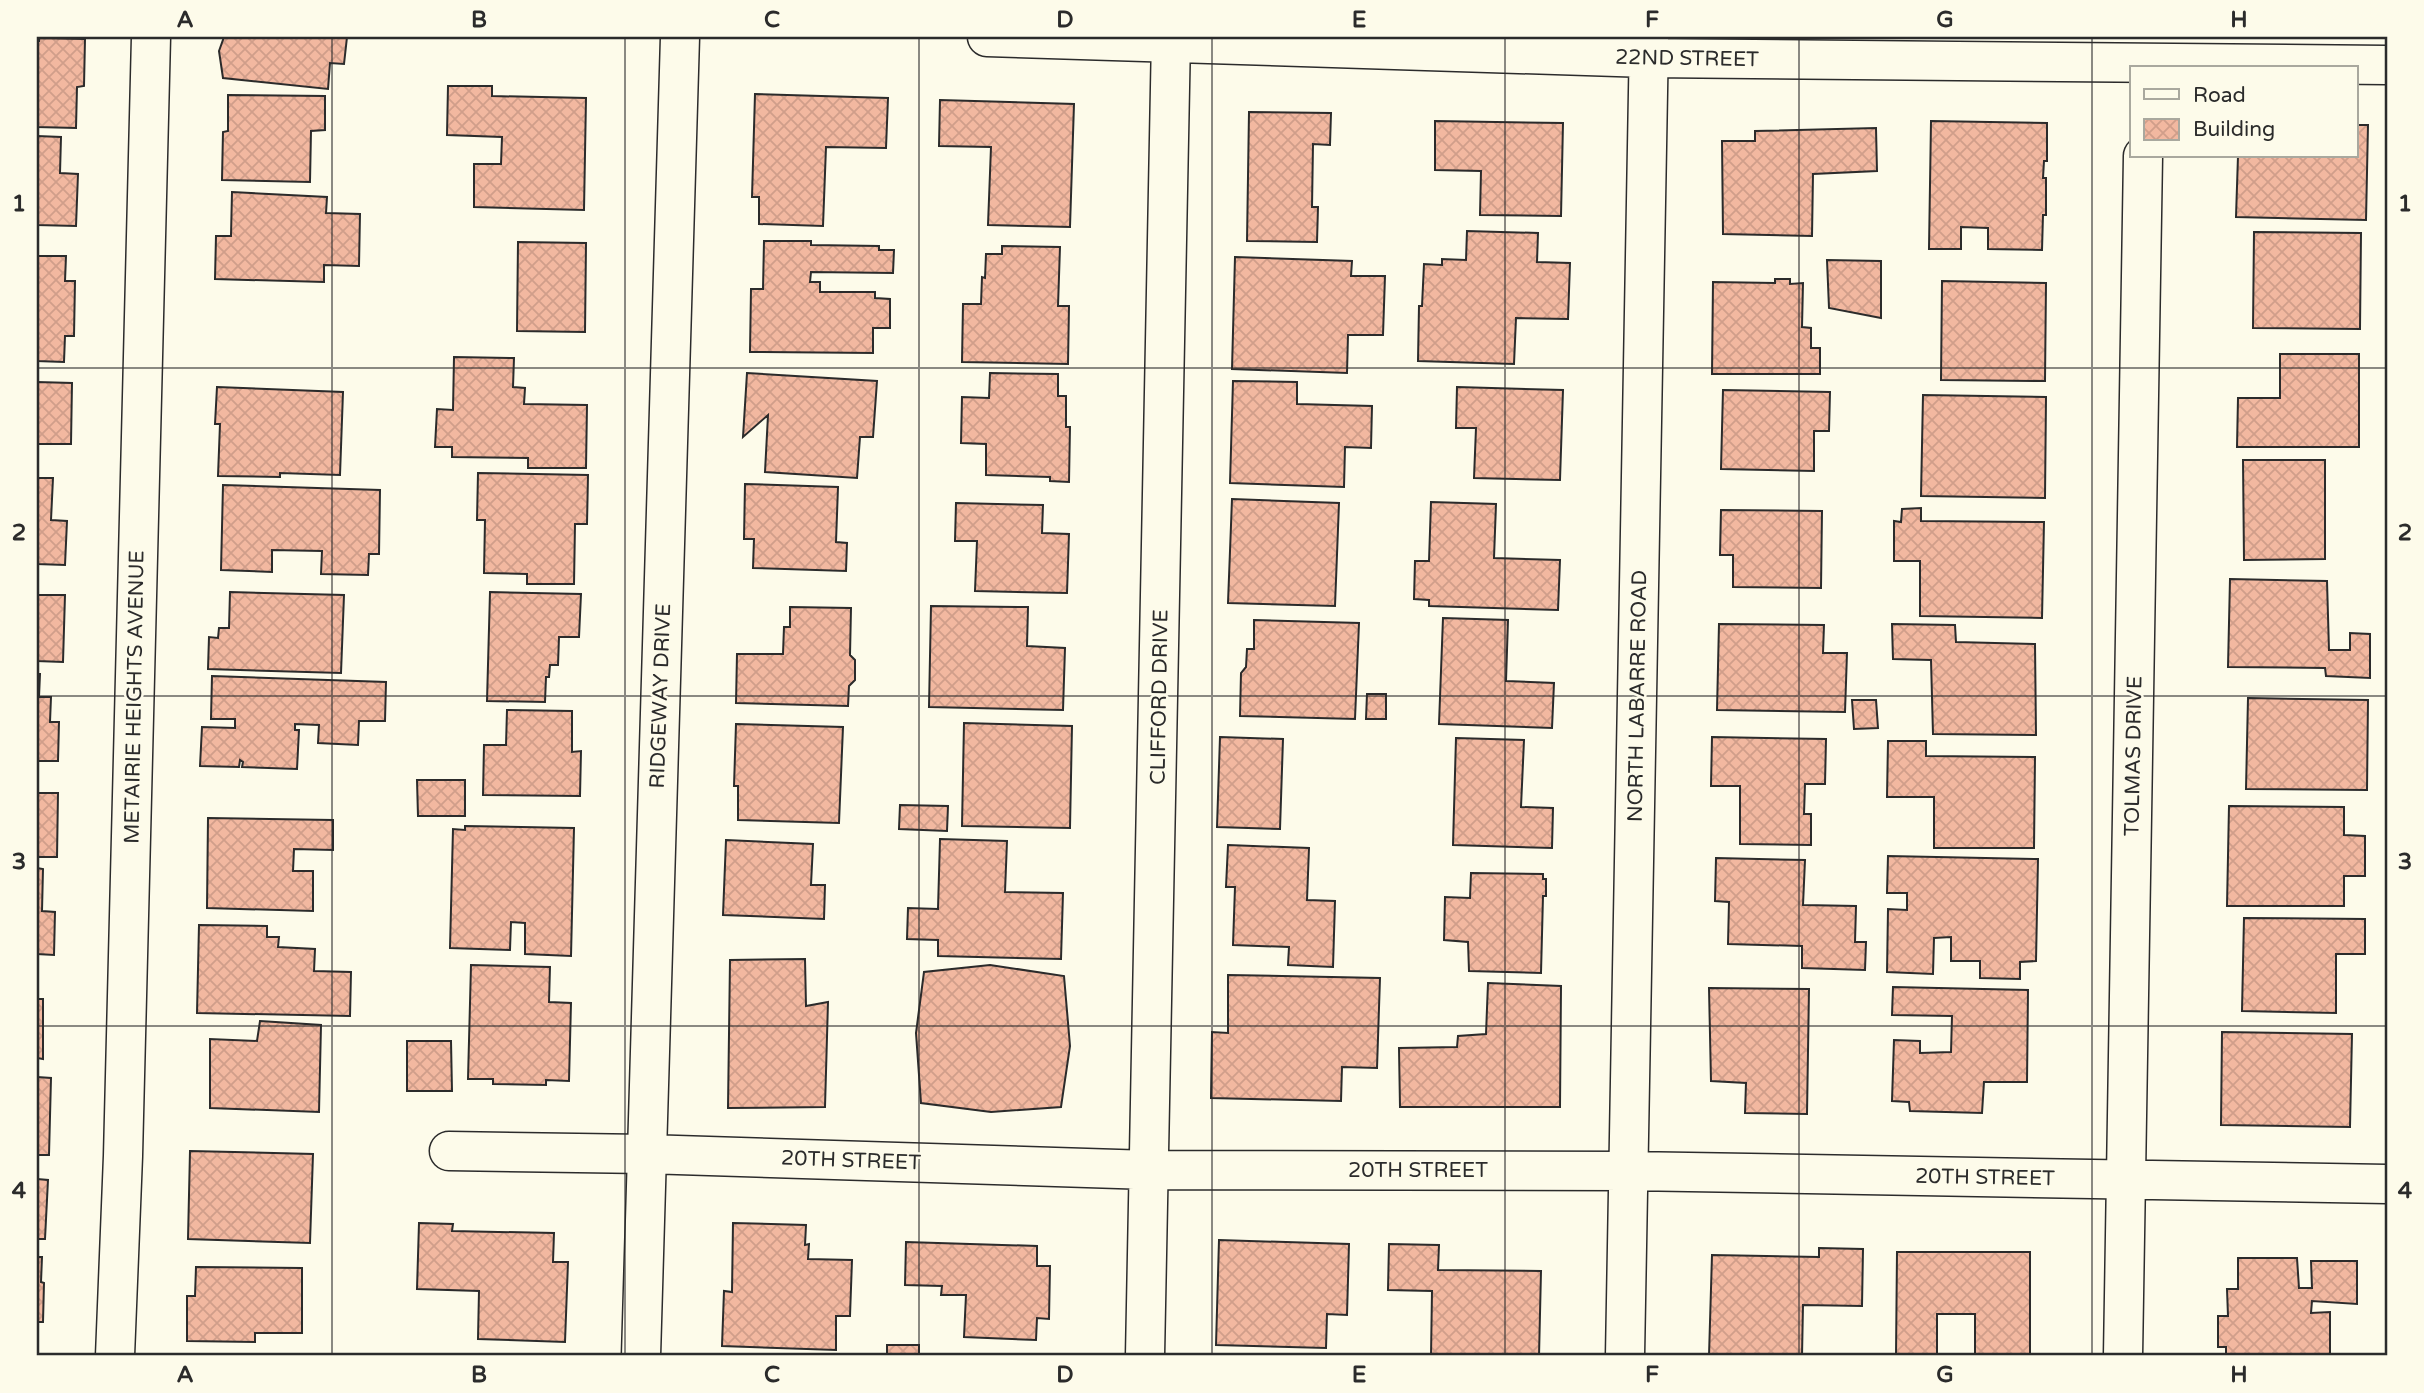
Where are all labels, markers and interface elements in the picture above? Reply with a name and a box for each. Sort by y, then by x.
text: A [176,6,194,34]
text: B [471,6,487,34]
text: C [764,6,780,34]
text: D [1056,6,1074,34]
text: E [1352,6,1366,34]
text: F [1645,6,1659,34]
text: G [1936,6,1954,34]
text: H [2230,6,2248,34]
street label: 22ND STREET [1615,45,1759,72]
legend [2130,66,2358,158]
text: Road [2193,83,2246,108]
text: Building [2193,117,2275,142]
text: 1 [12,190,26,218]
text: 1 [2398,190,2412,218]
text: 2 [12,519,26,547]
text: 2 [2398,519,2412,547]
street label: METAIRIE HEIGHTS AVENUE [119,550,150,844]
street label: NORTH LABARRE ROAD [1623,570,1652,822]
street label: RIDGEWAY DRIVE [645,603,676,789]
street label: CLIFFORD DRIVE [1145,609,1174,785]
street label: TOLMAS DRIVE [2120,676,2147,836]
text: 3 [12,848,26,876]
text: 3 [2398,848,2412,876]
street label: 20TH STREET [781,1146,922,1175]
street label: 20TH STREET [1348,1158,1488,1183]
street label: 20TH STREET [1915,1164,2055,1191]
text: 4 [12,1177,27,1205]
text: 4 [2398,1177,2413,1205]
text: A [176,1361,194,1389]
text: B [471,1361,487,1389]
text: C [764,1361,780,1389]
text: D [1056,1361,1074,1389]
text: E [1352,1361,1366,1389]
text: F [1645,1361,1659,1389]
text: G [1936,1361,1954,1389]
text: H [2230,1361,2248,1389]

